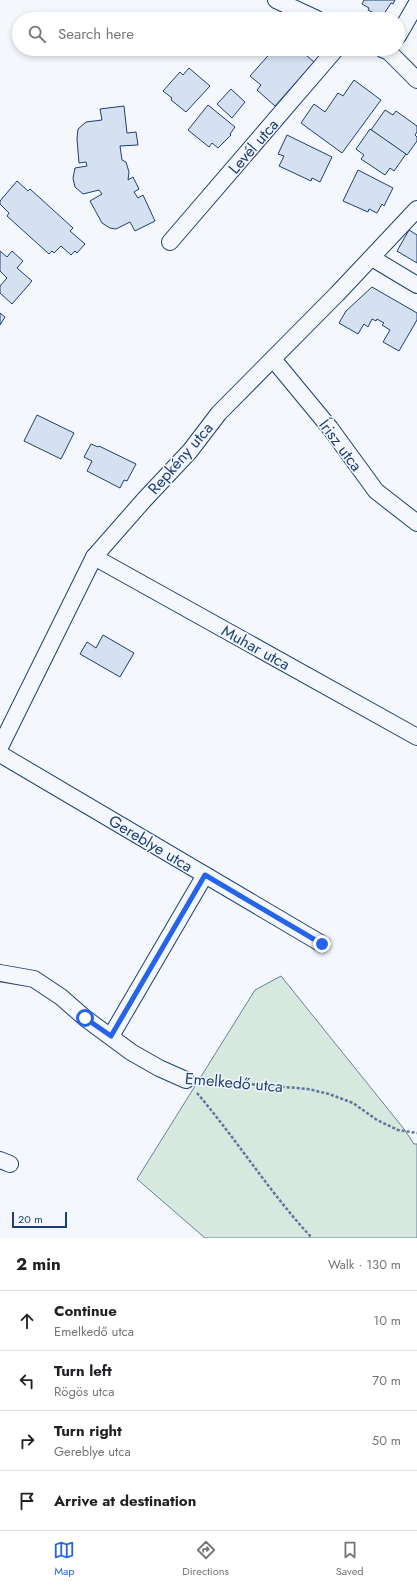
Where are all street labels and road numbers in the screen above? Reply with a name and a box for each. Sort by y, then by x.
street label: Levél utca [223,114,284,179]
street label: Írisz utca [313,415,368,476]
street label: Repkény utca [142,417,218,499]
street label: Muhar utca [217,619,294,676]
street label: Gereblye utca [104,809,197,878]
street label: Emelkedő utca [184,1067,284,1098]

